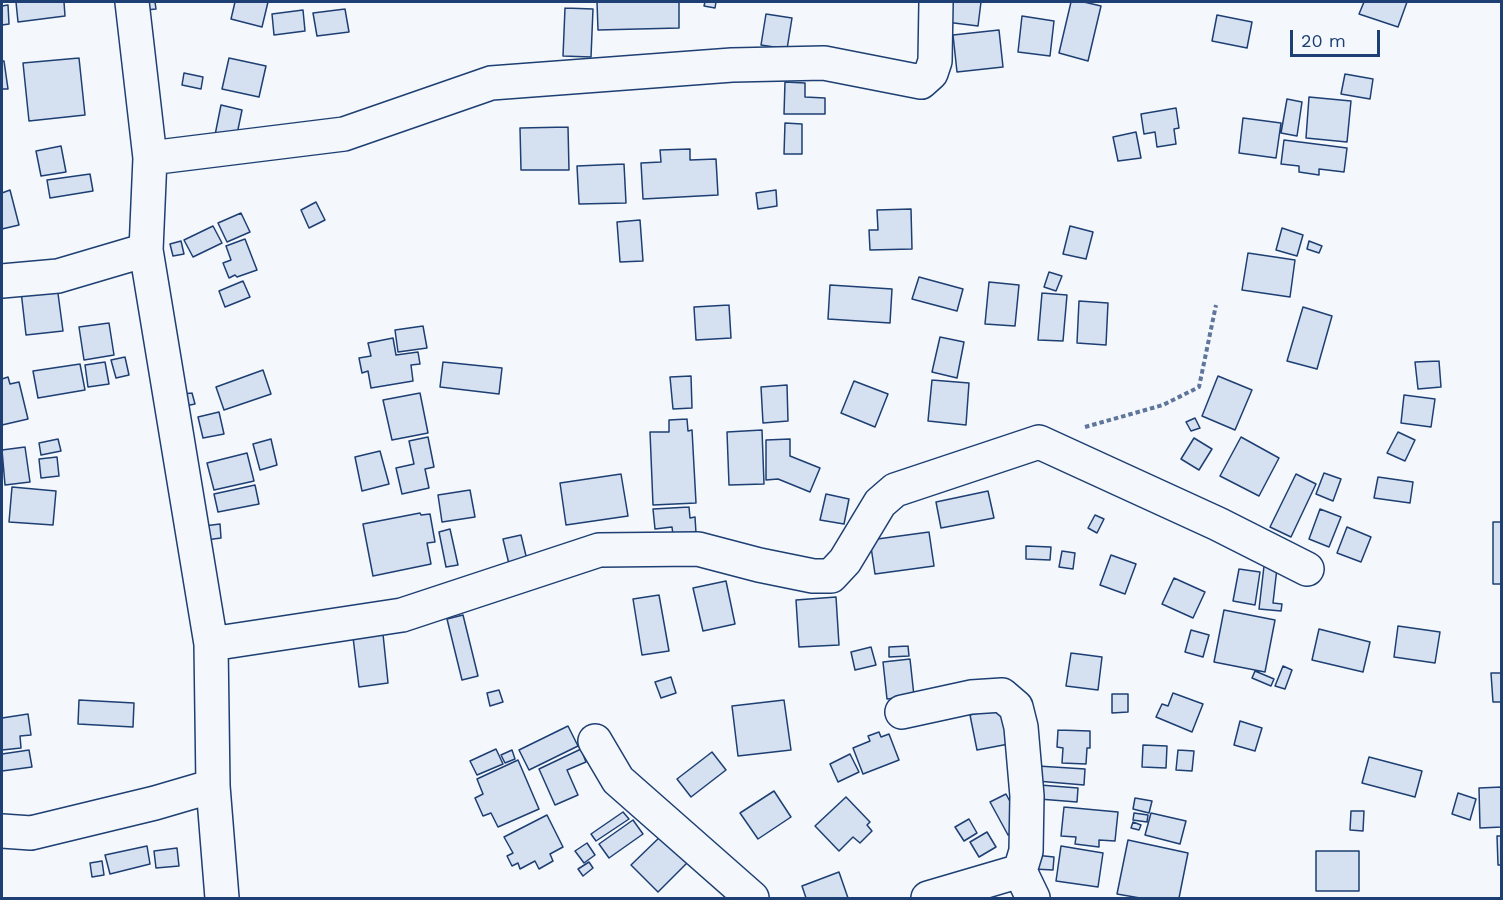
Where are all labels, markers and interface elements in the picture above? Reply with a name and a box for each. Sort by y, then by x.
scale bar [1293,18,1383,56]
text: 20 m [1301,30,1346,51]

